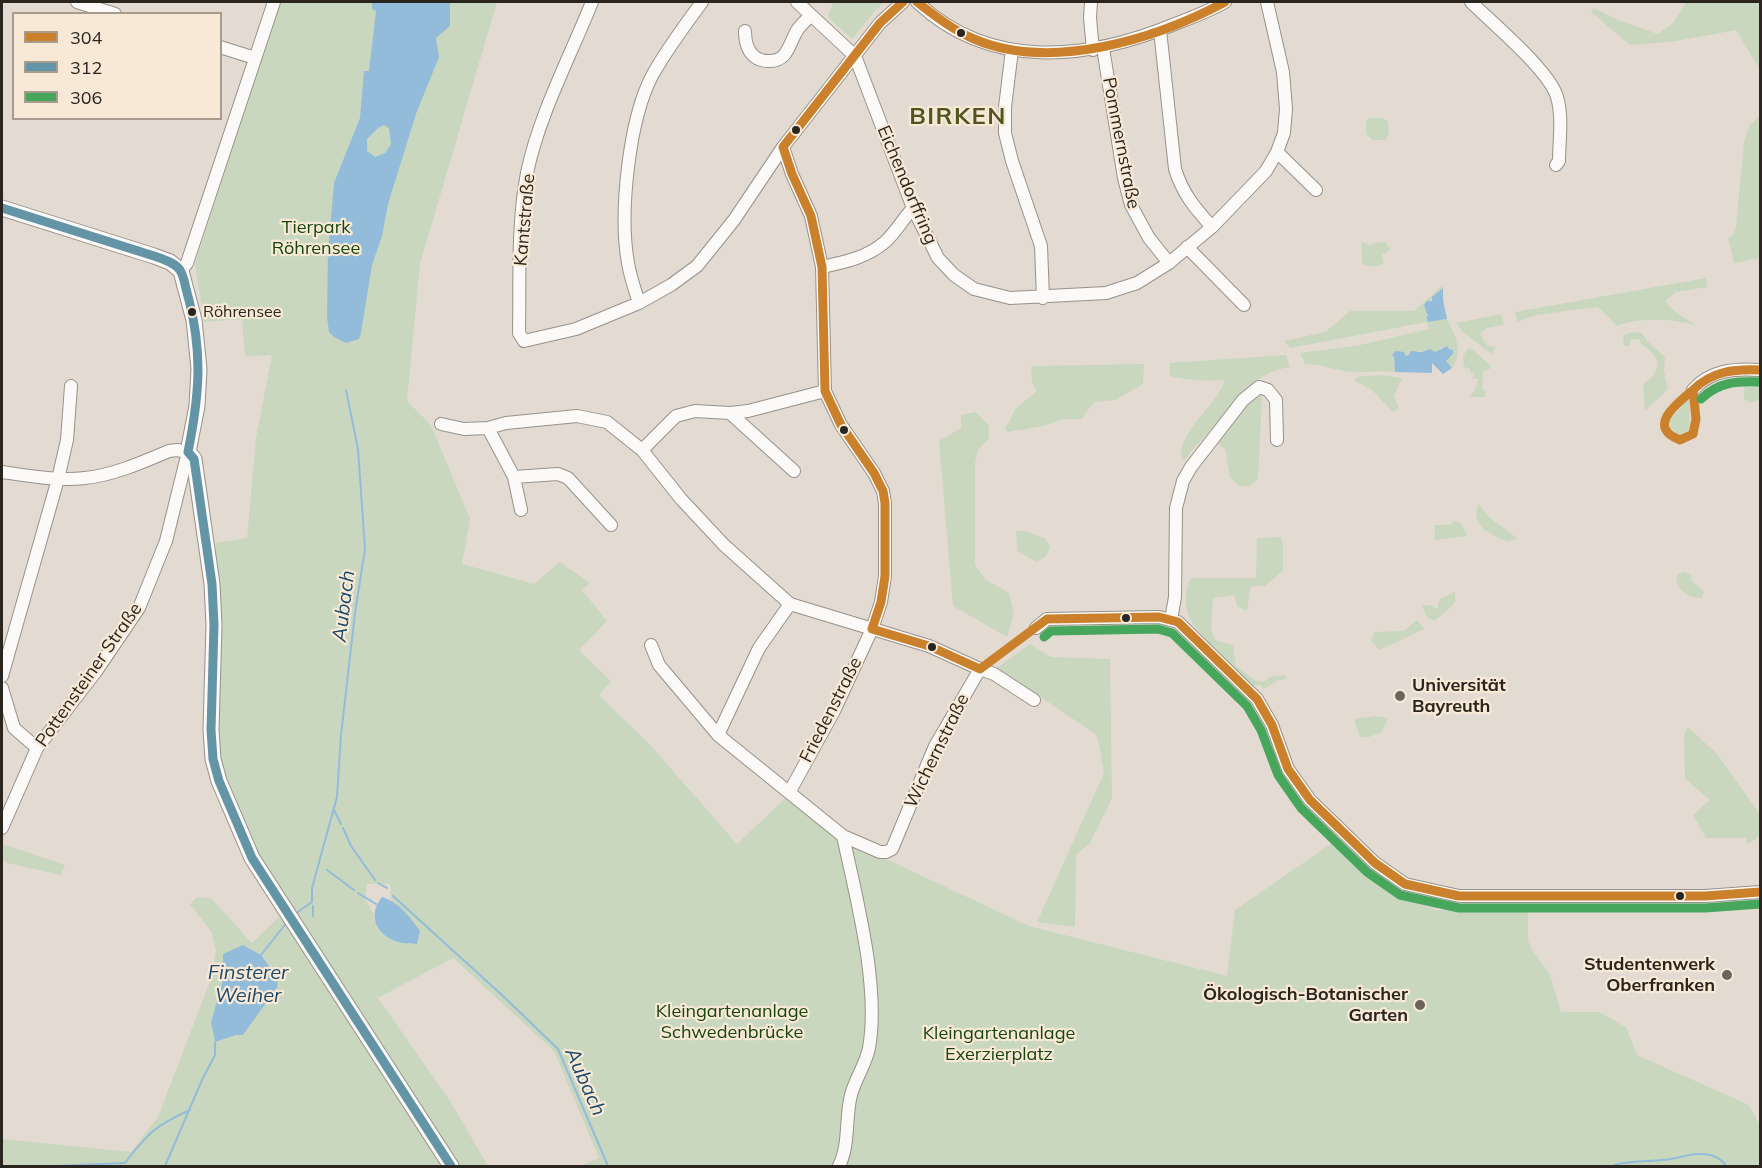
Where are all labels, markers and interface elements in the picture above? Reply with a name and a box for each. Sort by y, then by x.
legend [12,12,222,120]
text: 304 [70,26,102,49]
unlabelled marker [955,27,967,39]
text: 312 [70,56,102,79]
street label: Pommernstraße [1098,75,1144,211]
text: 306 [70,86,102,109]
district label: BIRKEN [909,103,1007,131]
street label: Eichendorffring [872,122,942,248]
unlabelled marker [790,124,802,136]
street label: Kantstraße [510,173,540,267]
park label: Tierpark Röhrensee [272,217,360,260]
place label: Röhrensee [203,302,282,322]
marker: Röhrensee [186,306,198,318]
unlabelled marker [838,424,850,436]
water label: Aubach [328,569,360,643]
street label: Pottensteiner Straße [31,599,147,751]
unlabelled marker [1120,612,1132,624]
unlabelled marker [926,641,938,653]
street label: Friedenstraße [795,654,867,766]
place label: Universität Bayreuth [1412,675,1506,718]
marker: Universität Bayreuth [1393,689,1407,703]
street label: Wichernstraße [900,690,974,812]
unlabelled marker [1674,890,1686,902]
place label: Studentenwerk Oberfranken [1584,954,1715,996]
water label: Finsterer Weiher [208,961,288,1008]
marker: Studentenwerk Oberfranken [1720,968,1734,982]
place label: Ökologisch-Botanischer Garten [1203,984,1408,1026]
marker: Ökologisch-Botanischer Garten [1413,998,1427,1012]
park label: Kleingartenanlage Schwedenbrücke [656,1001,808,1044]
park label: Kleingartenanlage Exerzierplatz [923,1023,1075,1066]
water label: Aubach [559,1044,611,1120]

